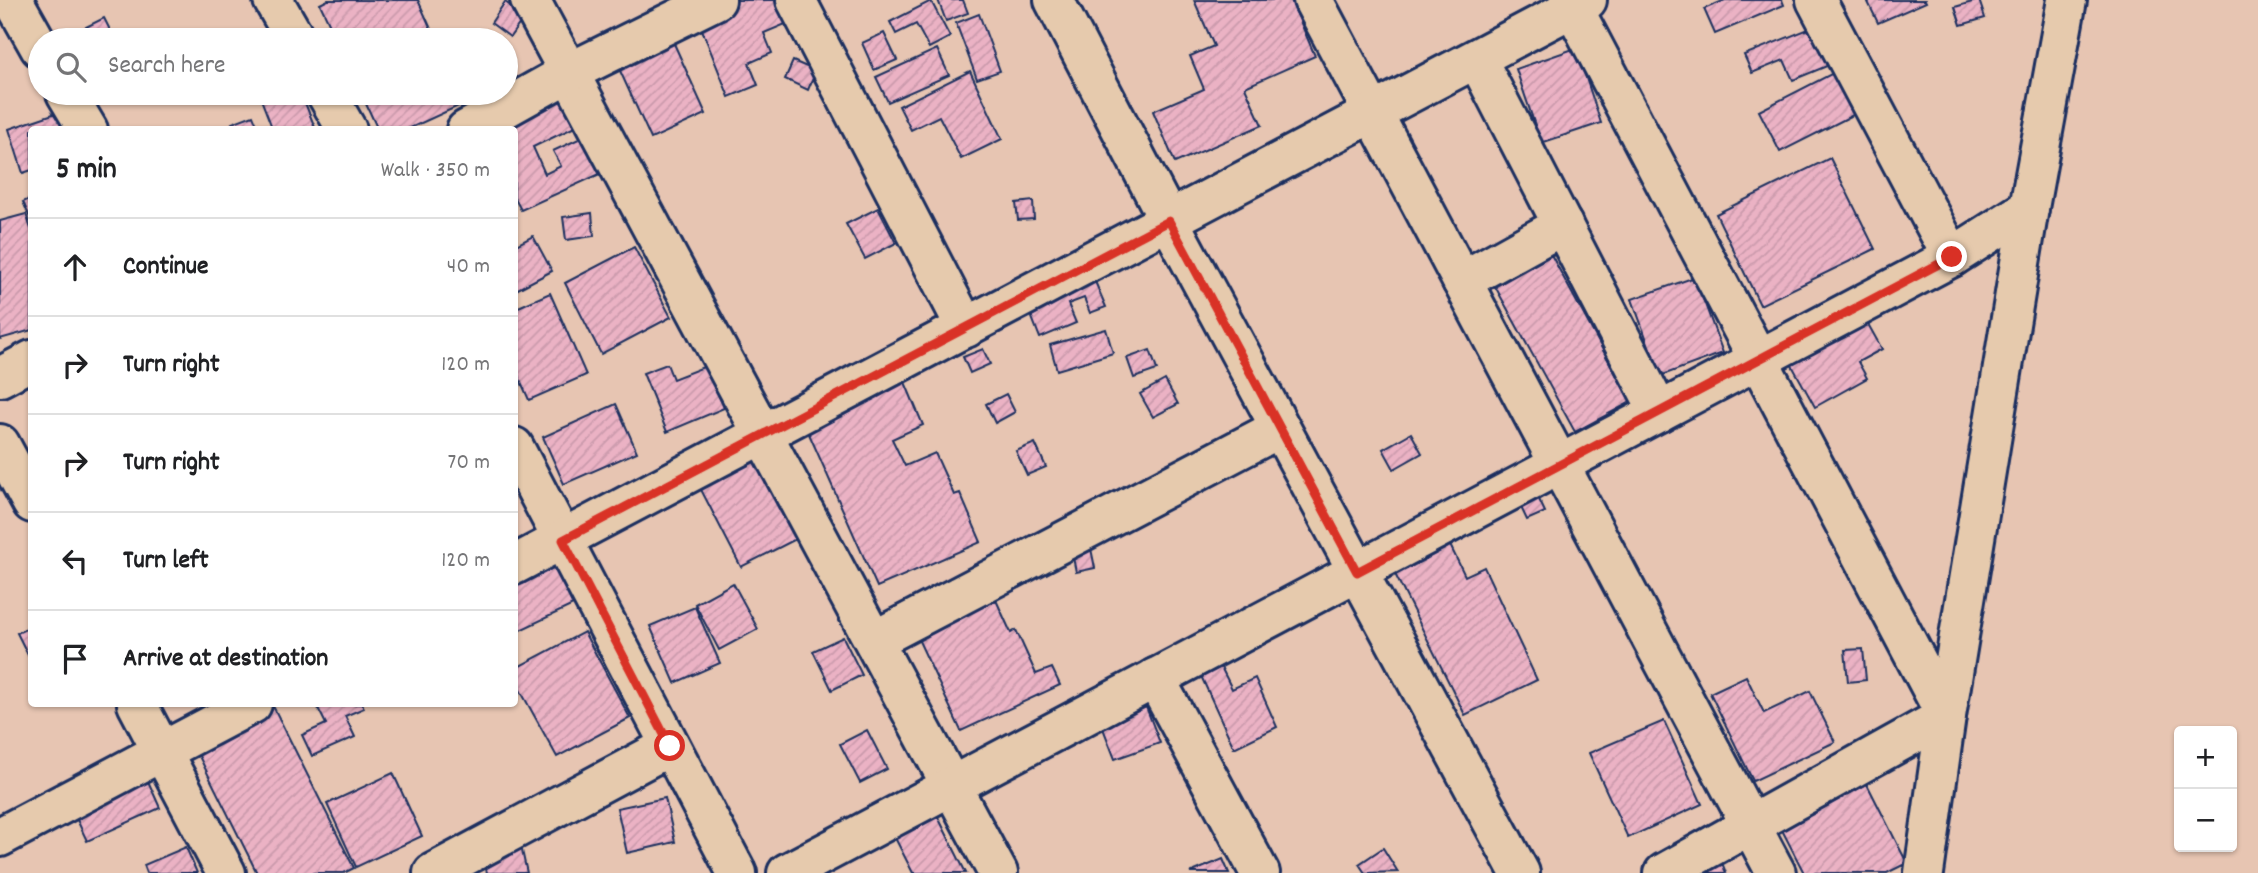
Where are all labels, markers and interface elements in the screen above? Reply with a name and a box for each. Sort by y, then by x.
search box [28,28,518,105]
icon: search [52,48,90,86]
text: Search here [108,48,226,85]
text: 5 min [56,150,117,193]
text: Walk · 350 m [381,155,490,188]
route end [1936,241,1967,272]
icon: ahead [56,248,94,286]
text: Continue [123,249,208,286]
text: 40 m [447,251,490,284]
icon: right [56,346,94,384]
text: Turn right [123,347,220,384]
text: 120 m [441,349,490,382]
icon: right [56,444,94,482]
text: Turn right [123,445,220,482]
text: 70 m [448,447,490,480]
icon: left [56,542,94,580]
text: Turn left [123,543,209,580]
text: 120 m [441,545,490,578]
icon: arrive [56,640,94,678]
text: Arrive at destination [123,641,328,678]
map controls [2174,726,2237,852]
button: + [2174,726,2237,789]
route start [654,730,685,761]
button: − [2174,789,2237,852]

